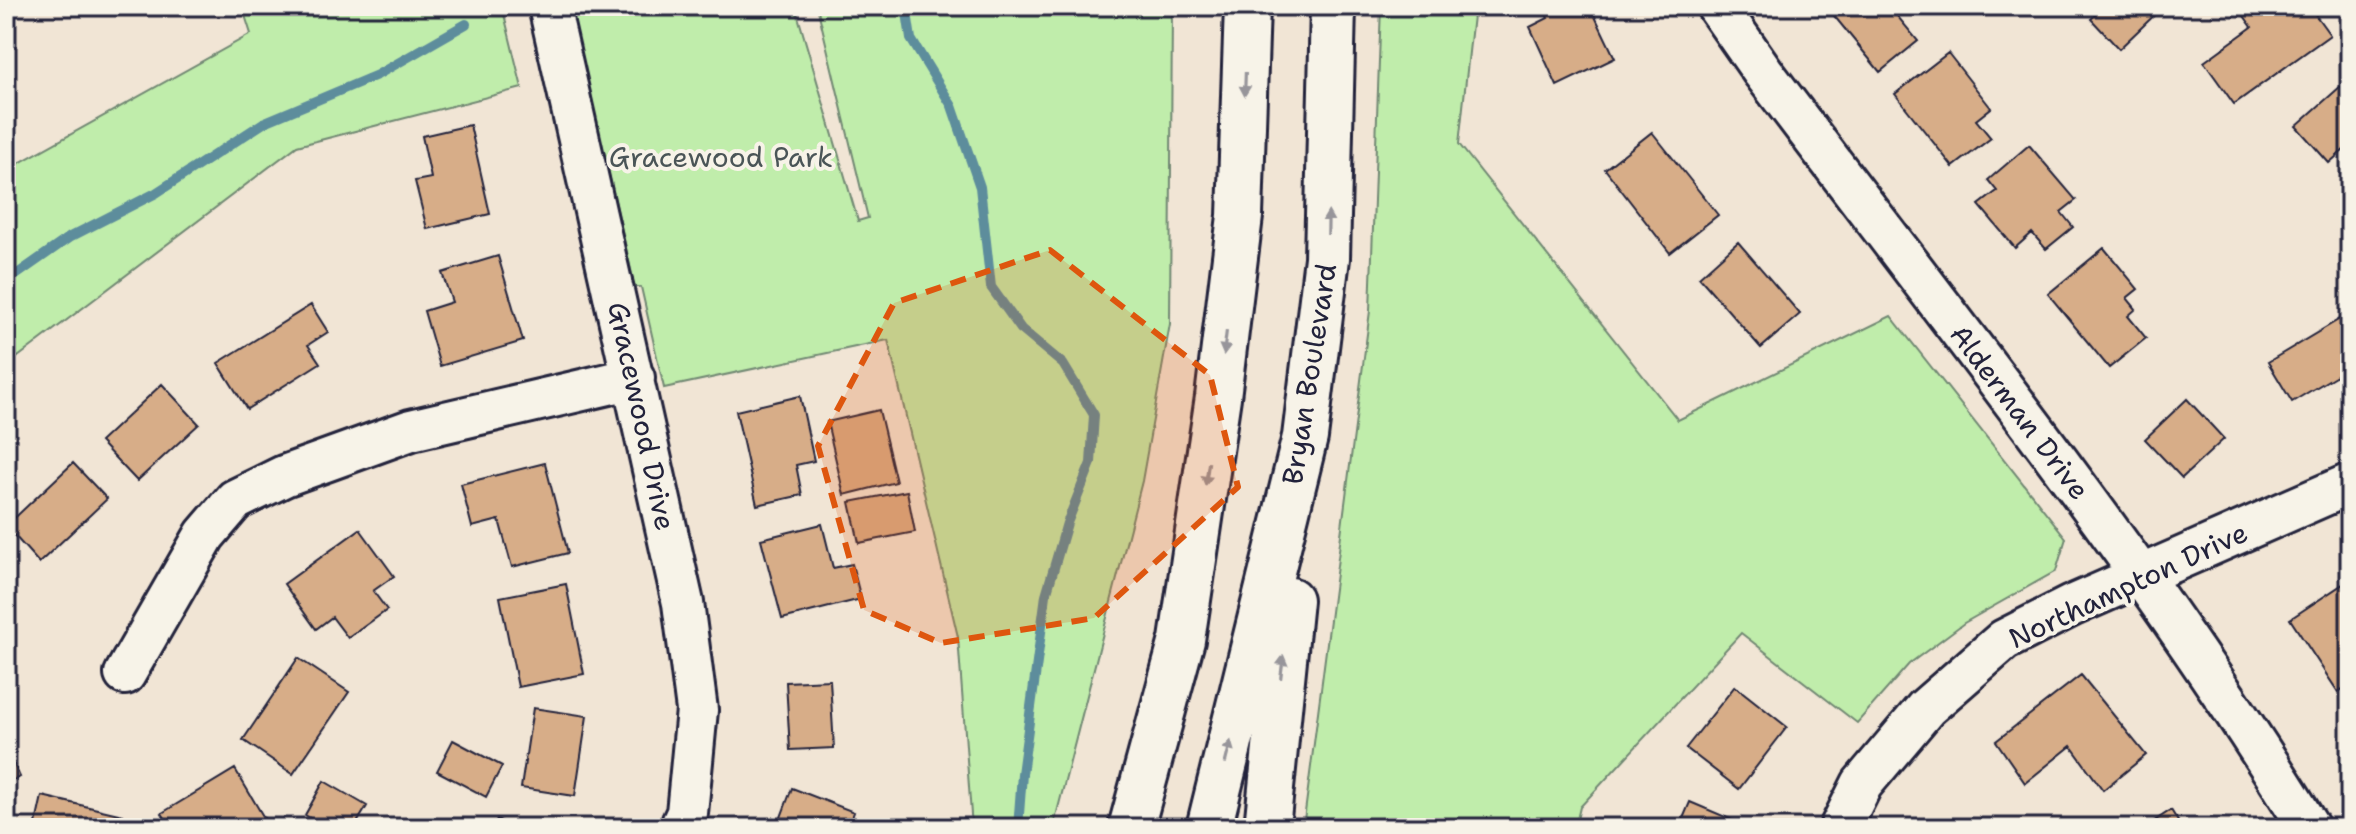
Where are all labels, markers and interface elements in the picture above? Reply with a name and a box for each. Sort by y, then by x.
one-way arrow [1238,72,1251,97]
park label: Gracewood Park [609,138,833,176]
one-way arrow [1322,210,1335,235]
street label: Bryan Boulevard [1273,261,1345,487]
street label: Gracewood Drive [599,298,685,534]
street label: Alderman Drive [1942,317,2098,507]
one-way arrow [1218,331,1231,356]
one-way arrow [1200,462,1213,487]
street label: Northampton Drive [2002,513,2254,657]
one-way arrow [1275,654,1288,679]
one-way arrow [1223,740,1235,765]

